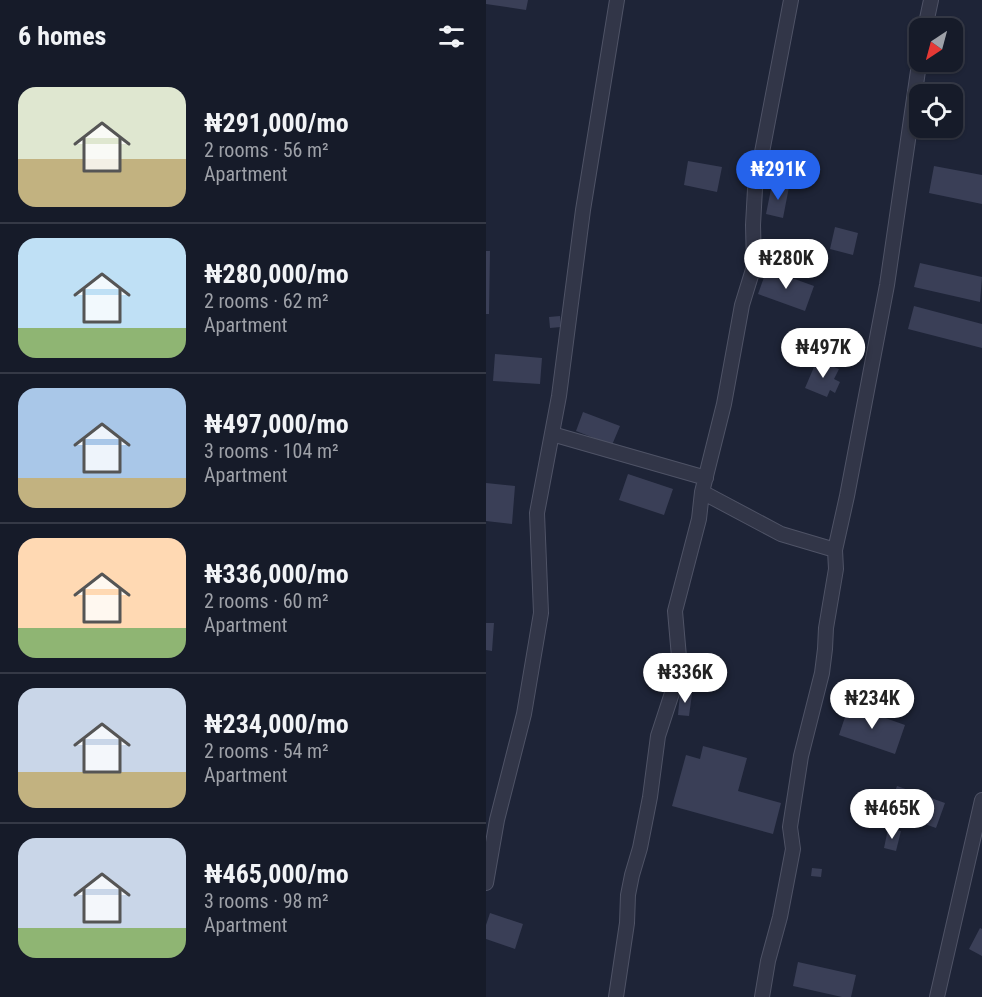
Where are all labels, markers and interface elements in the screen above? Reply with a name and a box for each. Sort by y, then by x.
north arrow [909,18,963,72]
map controls [909,18,963,138]
icon: filters [435,20,468,53]
text: 6 homes [18,21,106,51]
button: locate [909,84,963,138]
text: ₦291,000/mo [204,108,349,138]
icon: home [66,111,138,183]
text: 2 rooms · 56 m² [204,138,329,162]
pin: ₦291K [736,150,820,201]
text: ₦291K [750,157,806,181]
text: Apartment [204,162,288,186]
pin: ₦280K [744,239,828,290]
text: ₦280K [758,246,814,270]
text: ₦280,000/mo [204,259,349,289]
icon: home [66,262,138,334]
text: 2 rooms · 62 m² [204,289,329,313]
text: Apartment [204,313,288,337]
pin: ₦497K [781,328,865,379]
text: ₦497K [795,335,851,359]
text: ₦497,000/mo [204,409,349,439]
icon: home [66,412,138,484]
text: 3 rooms · 104 m² [204,439,339,463]
text: Apartment [204,463,288,487]
text: ₦336,000/mo [204,559,349,589]
icon: home [66,562,138,634]
text: 2 rooms · 60 m² [204,589,329,613]
text: Apartment [204,613,288,637]
pin: ₦336K [643,653,727,704]
text: ₦336K [657,660,713,684]
pin: ₦234K [830,679,914,730]
text: ₦234K [844,686,900,710]
text: ₦234,000/mo [204,709,349,739]
icon: home [66,712,138,784]
text: 2 rooms · 54 m² [204,739,329,763]
text: Apartment [204,763,288,787]
pin: ₦465K [850,789,934,840]
text: ₦465K [864,796,920,820]
text: ₦465,000/mo [204,859,349,889]
icon: home [66,862,138,934]
text: 3 rooms · 98 m² [204,889,329,913]
text: Apartment [204,913,288,937]

